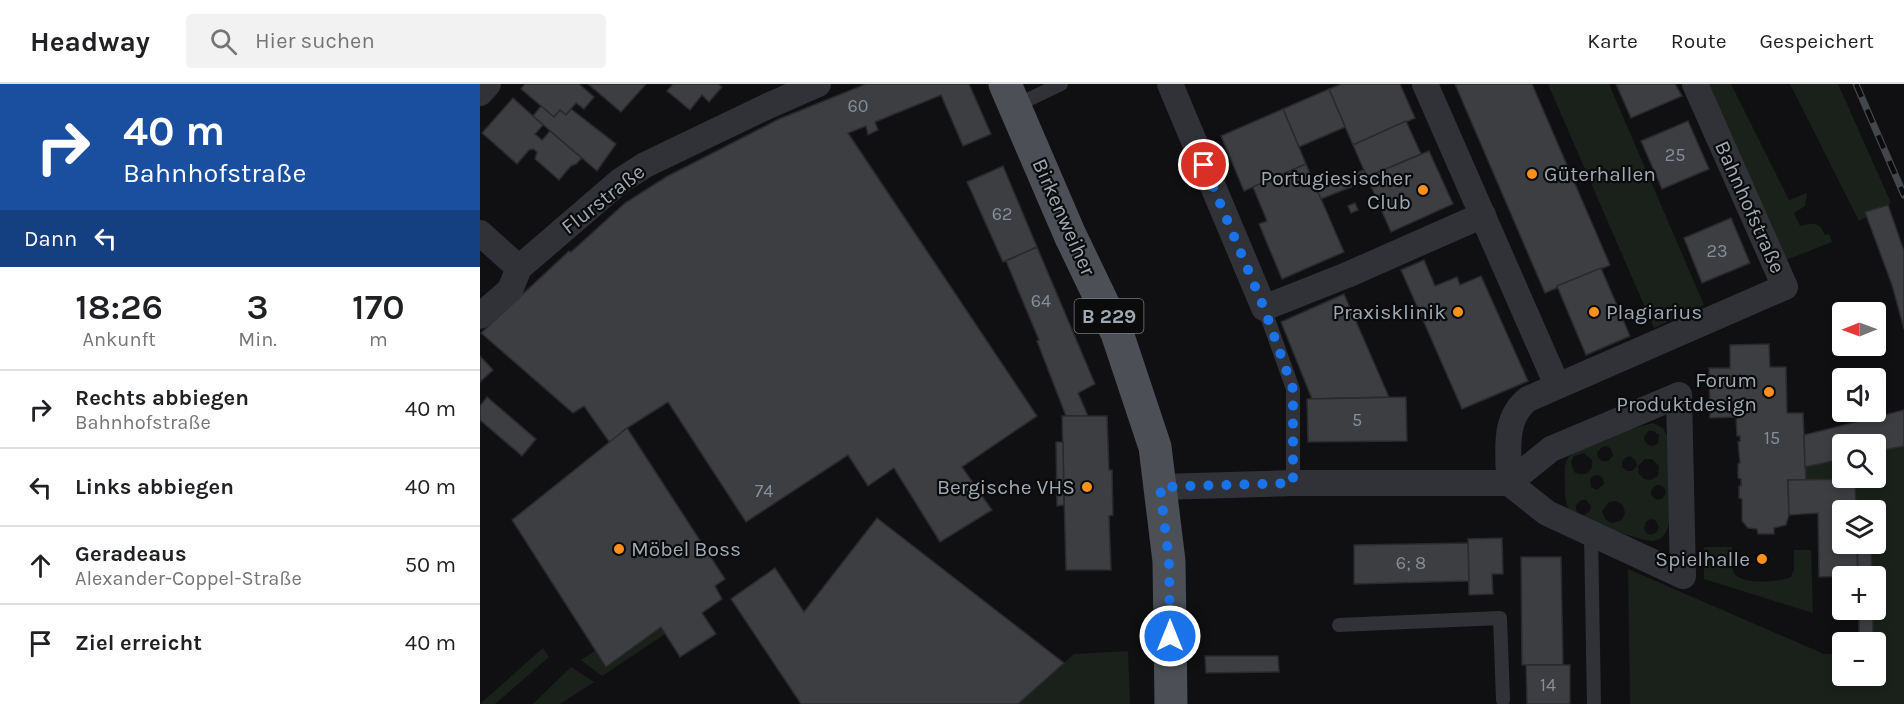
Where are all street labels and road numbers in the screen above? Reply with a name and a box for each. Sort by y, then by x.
street label: Bahnhofstraße [1710,137,1790,277]
street label: Birkenweiher [1028,155,1101,280]
street label: Flurstraße [557,159,649,239]
road number: B 229 [1074,299,1144,333]

